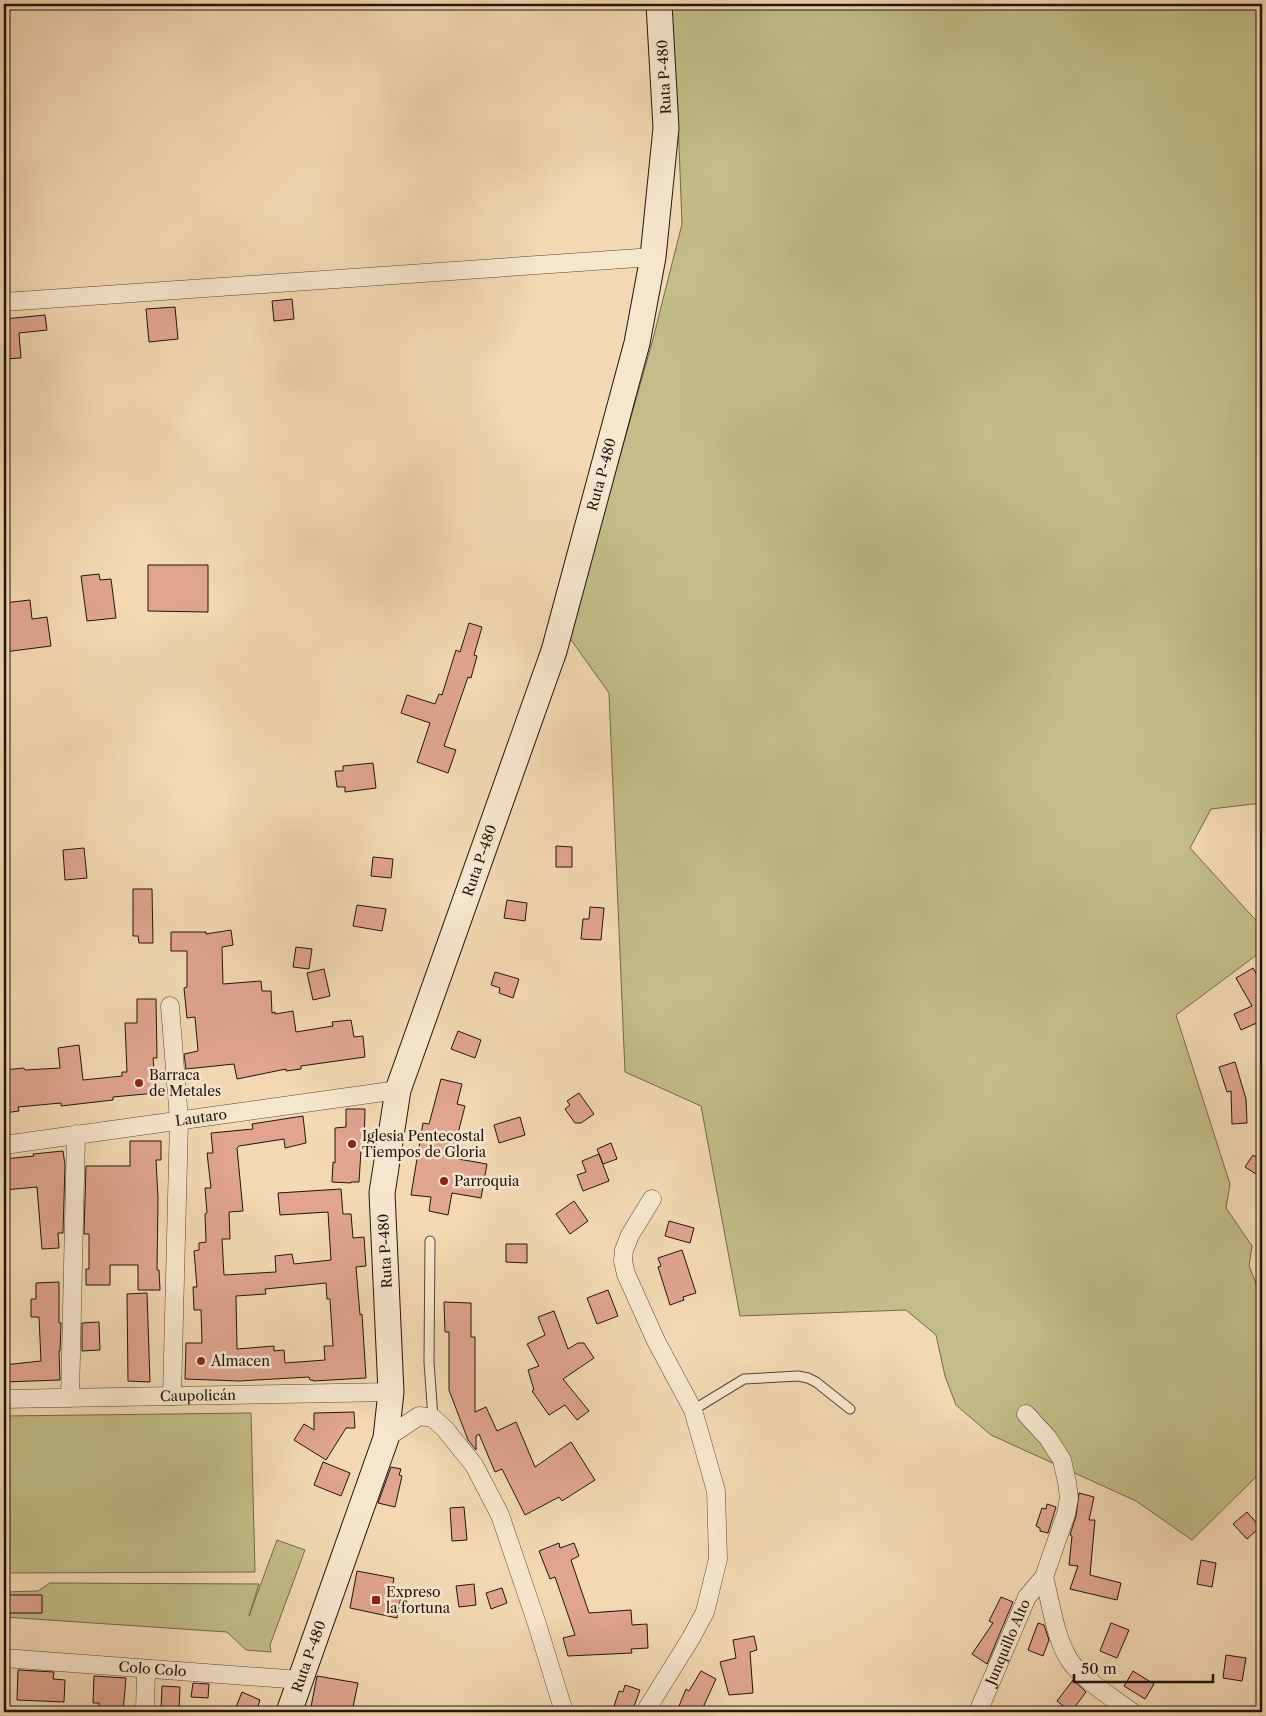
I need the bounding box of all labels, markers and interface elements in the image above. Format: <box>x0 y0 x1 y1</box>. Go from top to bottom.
street label: Ruta P-480 <box>653 39 675 115</box>
street label: Ruta P-480 <box>583 436 620 513</box>
street label: Ruta P-480 <box>459 822 501 899</box>
place label: Barraca de Metales <box>149 1066 221 1100</box>
marker: Barraca de Metales <box>133 1077 145 1089</box>
street label: Lautaro <box>174 1105 228 1130</box>
place label: Iglesia Pentecostal Tiempos de Gloria <box>362 1127 487 1161</box>
marker: Iglesia Pentecostal Tiempos de Gloria <box>346 1138 358 1150</box>
place label: Parroquia <box>454 1172 520 1190</box>
marker: Parroquia <box>438 1175 450 1187</box>
street label: Ruta P-480 <box>374 1213 396 1289</box>
place label: Almacen <box>210 1352 270 1370</box>
marker: Almacen <box>195 1355 207 1367</box>
street label: Caupolicán <box>160 1386 236 1405</box>
place label: Expreso la fortuna <box>386 1583 451 1617</box>
marker: Expreso la fortuna <box>370 1594 382 1606</box>
street label: Junquillo Alto <box>981 1596 1034 1690</box>
street label: Ruta P-480 <box>288 1618 330 1695</box>
scale bar <box>1074 1651 1212 1683</box>
street label: Colo Colo <box>118 1658 187 1680</box>
text: 50 m <box>1081 1659 1117 1678</box>

